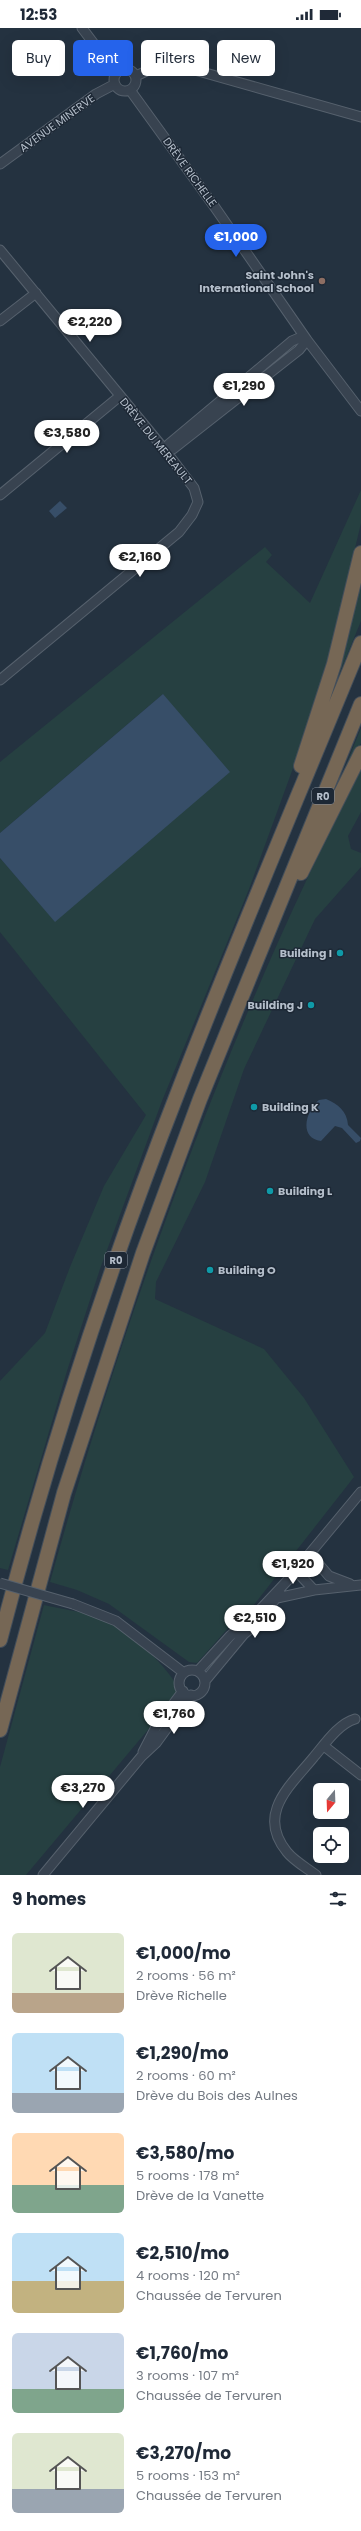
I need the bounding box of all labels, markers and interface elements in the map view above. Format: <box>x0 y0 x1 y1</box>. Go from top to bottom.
text: 12:53 <box>20 4 57 25</box>
chip: Buy <box>12 40 65 76</box>
chip: Rent <box>73 40 133 76</box>
chip: Filters <box>141 40 209 76</box>
chip: New <box>217 40 275 76</box>
street label: AVENUE MINERVE <box>16 90 98 156</box>
street label: DRÈVE RICHELLE <box>159 134 221 210</box>
pin: €1,000 <box>203 224 269 258</box>
text: €1,000 <box>214 227 258 246</box>
place label: Saint John's International School <box>199 267 314 296</box>
marker: Saint John's International School <box>317 276 327 286</box>
pin: €2,220 <box>57 309 123 343</box>
text: €2,220 <box>68 312 112 331</box>
pin: €1,290 <box>211 373 277 407</box>
text: €1,290 <box>223 376 265 395</box>
street label: DRÈVE DU MEREAULT <box>116 394 196 488</box>
pin: €3,580 <box>34 420 100 454</box>
text: €3,580 <box>43 423 91 442</box>
pin: €2,160 <box>107 544 173 578</box>
text: €2,160 <box>118 547 162 566</box>
road number: R0 <box>312 788 334 804</box>
place label: Building I <box>280 945 332 961</box>
marker: Building I <box>335 948 345 958</box>
place label: Building J <box>248 997 303 1013</box>
marker: Building J <box>306 1000 316 1010</box>
place label: Building K <box>262 1099 319 1115</box>
marker: Building K <box>249 1102 259 1112</box>
place label: Building L <box>278 1183 333 1199</box>
marker: Building L <box>265 1186 275 1196</box>
road number: R0 <box>105 1252 127 1268</box>
place label: Building O <box>218 1262 276 1278</box>
marker: Building O <box>205 1265 215 1275</box>
pin: €1,920 <box>260 1551 326 1585</box>
text: €1,920 <box>272 1554 314 1573</box>
pin: €2,510 <box>222 1605 288 1639</box>
text: €2,510 <box>233 1608 277 1627</box>
pin: €1,760 <box>141 1701 207 1735</box>
text: €1,760 <box>153 1704 195 1723</box>
pin: €3,270 <box>50 1775 116 1809</box>
text: €3,270 <box>61 1778 105 1797</box>
north arrow <box>313 1783 349 1819</box>
map controls <box>313 1783 349 1863</box>
button: locate <box>313 1827 349 1863</box>
text: 9 homes <box>12 1887 86 1911</box>
icon: filters <box>327 1888 349 1910</box>
text: €1,000/mo <box>136 1941 231 1965</box>
icon: home <box>44 1949 92 1997</box>
text: 2 rooms · 56 m² <box>136 1966 236 1985</box>
text: Drève Richelle <box>136 1986 227 2005</box>
text: €1,290/mo <box>136 2041 229 2065</box>
icon: home <box>44 2049 92 2097</box>
text: 2 rooms · 60 m² <box>136 2066 236 2085</box>
text: Drève du Bois des Aulnes <box>136 2086 298 2105</box>
text: €3,580/mo <box>136 2141 234 2165</box>
icon: home <box>44 2149 92 2197</box>
text: 5 rooms · 178 m² <box>136 2166 240 2185</box>
text: Drève de la Vanette <box>136 2186 264 2205</box>
text: €2,510/mo <box>136 2241 229 2265</box>
icon: home <box>44 2249 92 2297</box>
text: 4 rooms · 120 m² <box>136 2266 240 2285</box>
text: Chaussée de Tervuren <box>136 2286 282 2305</box>
text: €1,760/mo <box>136 2341 228 2365</box>
icon: home <box>44 2349 92 2397</box>
text: 3 rooms · 107 m² <box>136 2366 239 2385</box>
text: Chaussée de Tervuren <box>136 2386 282 2405</box>
text: €3,270/mo <box>136 2441 231 2465</box>
icon: home <box>44 2449 92 2497</box>
text: 5 rooms · 153 m² <box>136 2466 240 2485</box>
text: Chaussée de Tervuren <box>136 2486 282 2505</box>

